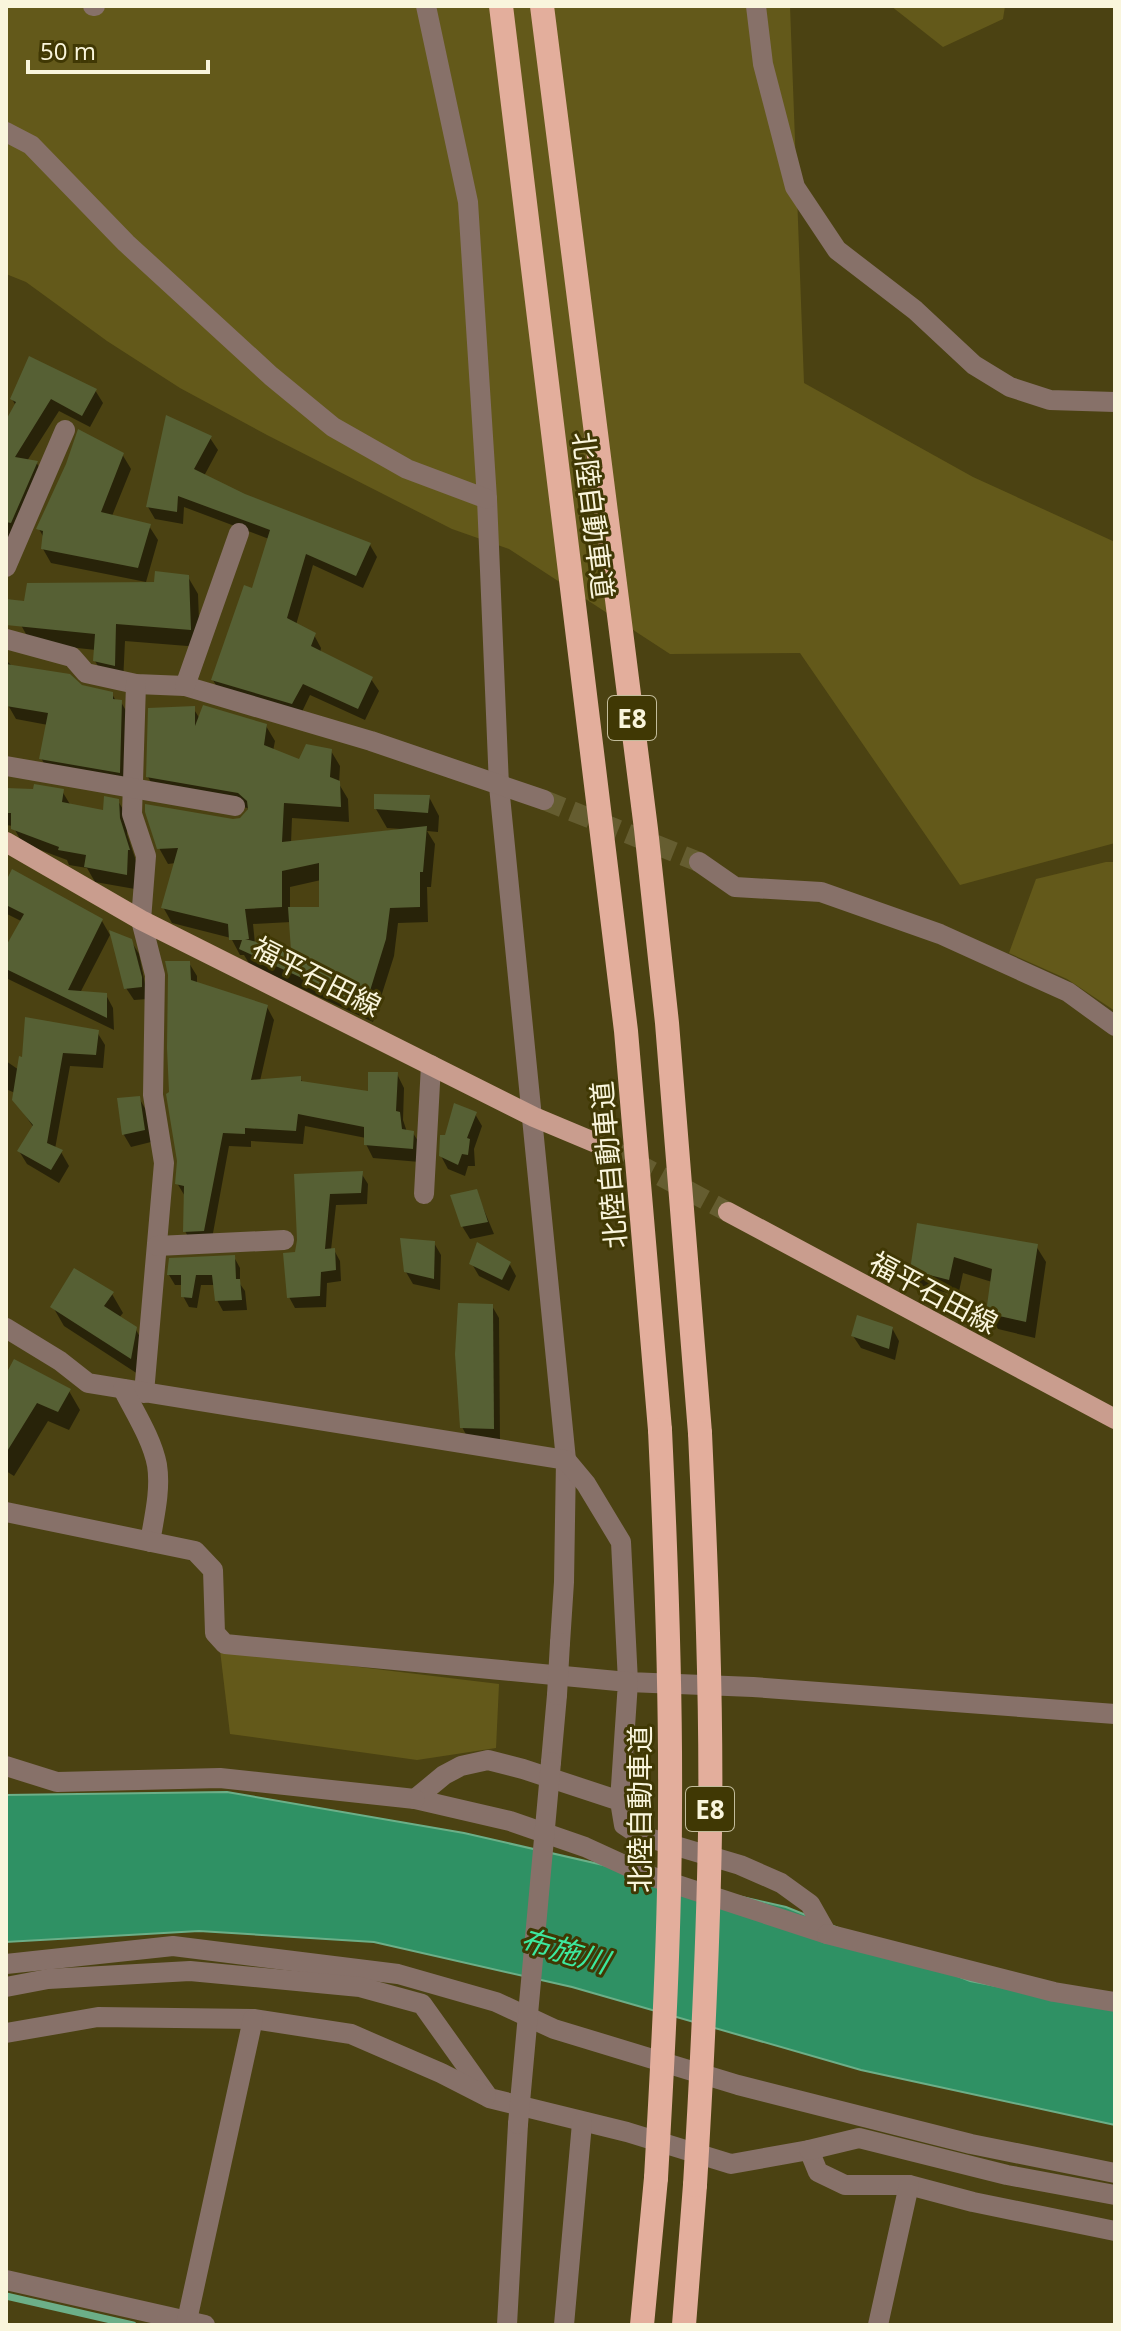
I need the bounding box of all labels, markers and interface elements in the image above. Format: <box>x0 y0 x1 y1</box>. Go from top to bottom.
scale bar <box>28 24 208 74</box>
text: 50 m <box>40 34 96 67</box>
street label: 北陸自動車道 <box>565 429 623 601</box>
road number: E8 <box>608 696 656 740</box>
street label: 福平石田線 <box>246 927 388 1025</box>
street label: 北陸自動車道 <box>582 1080 634 1250</box>
street label: 福平石田線 <box>863 1242 1005 1342</box>
street label: 北陸自動車道 <box>620 1725 658 1893</box>
road number: E8 <box>686 1787 734 1831</box>
water label: 布施川 <box>516 1918 617 1983</box>

